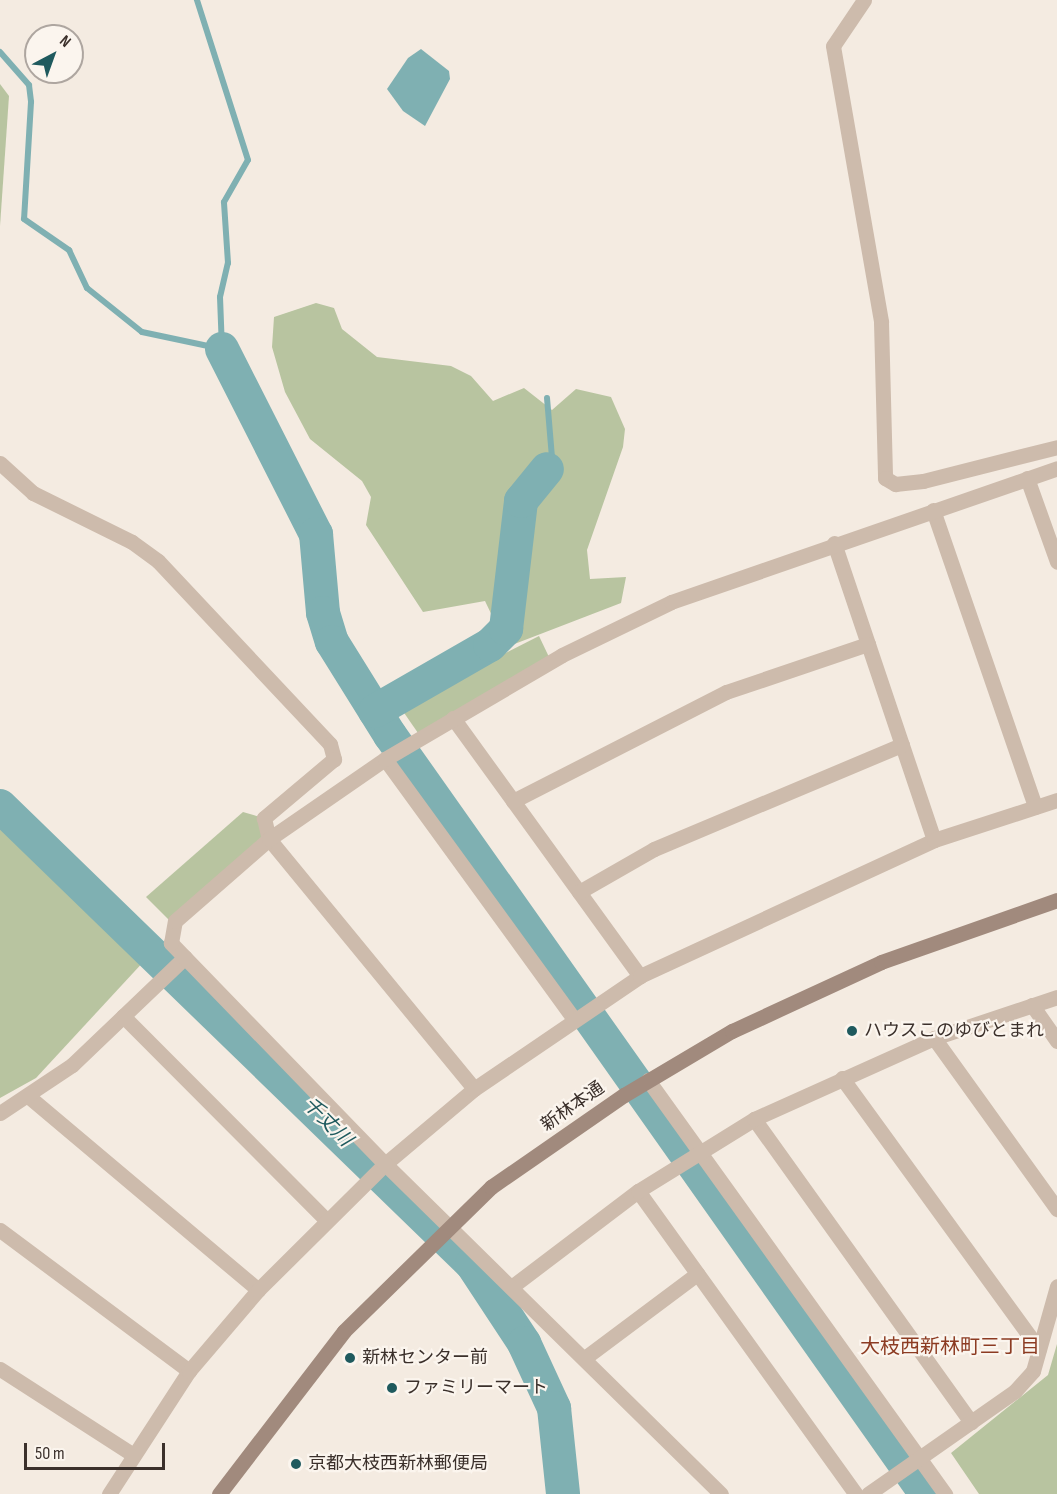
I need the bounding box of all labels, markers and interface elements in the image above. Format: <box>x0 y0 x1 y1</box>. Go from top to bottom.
north arrow <box>24 24 84 84</box>
text: N <box>55 32 74 52</box>
place label: ハウスこのゆびとまれ <box>864 1020 1044 1042</box>
marker: ハウスこのゆびとまれ <box>845 1024 859 1038</box>
street label: 新林本通 <box>537 1078 609 1136</box>
water label: 千丈川 <box>297 1092 357 1152</box>
district label: 大枝西新林町三丁目 <box>860 1335 1040 1359</box>
place label: 新林センター前 <box>362 1347 488 1369</box>
marker: 新林センター前 <box>343 1351 357 1365</box>
place label: ファミリーマート <box>404 1377 548 1399</box>
marker: ファミリーマート <box>385 1381 399 1395</box>
scale bar <box>27 1431 168 1469</box>
text: 50 m <box>35 1443 65 1464</box>
place label: 京都大枝西新林郵便局 <box>308 1453 488 1475</box>
marker: 京都大枝西新林郵便局 <box>289 1457 303 1471</box>

